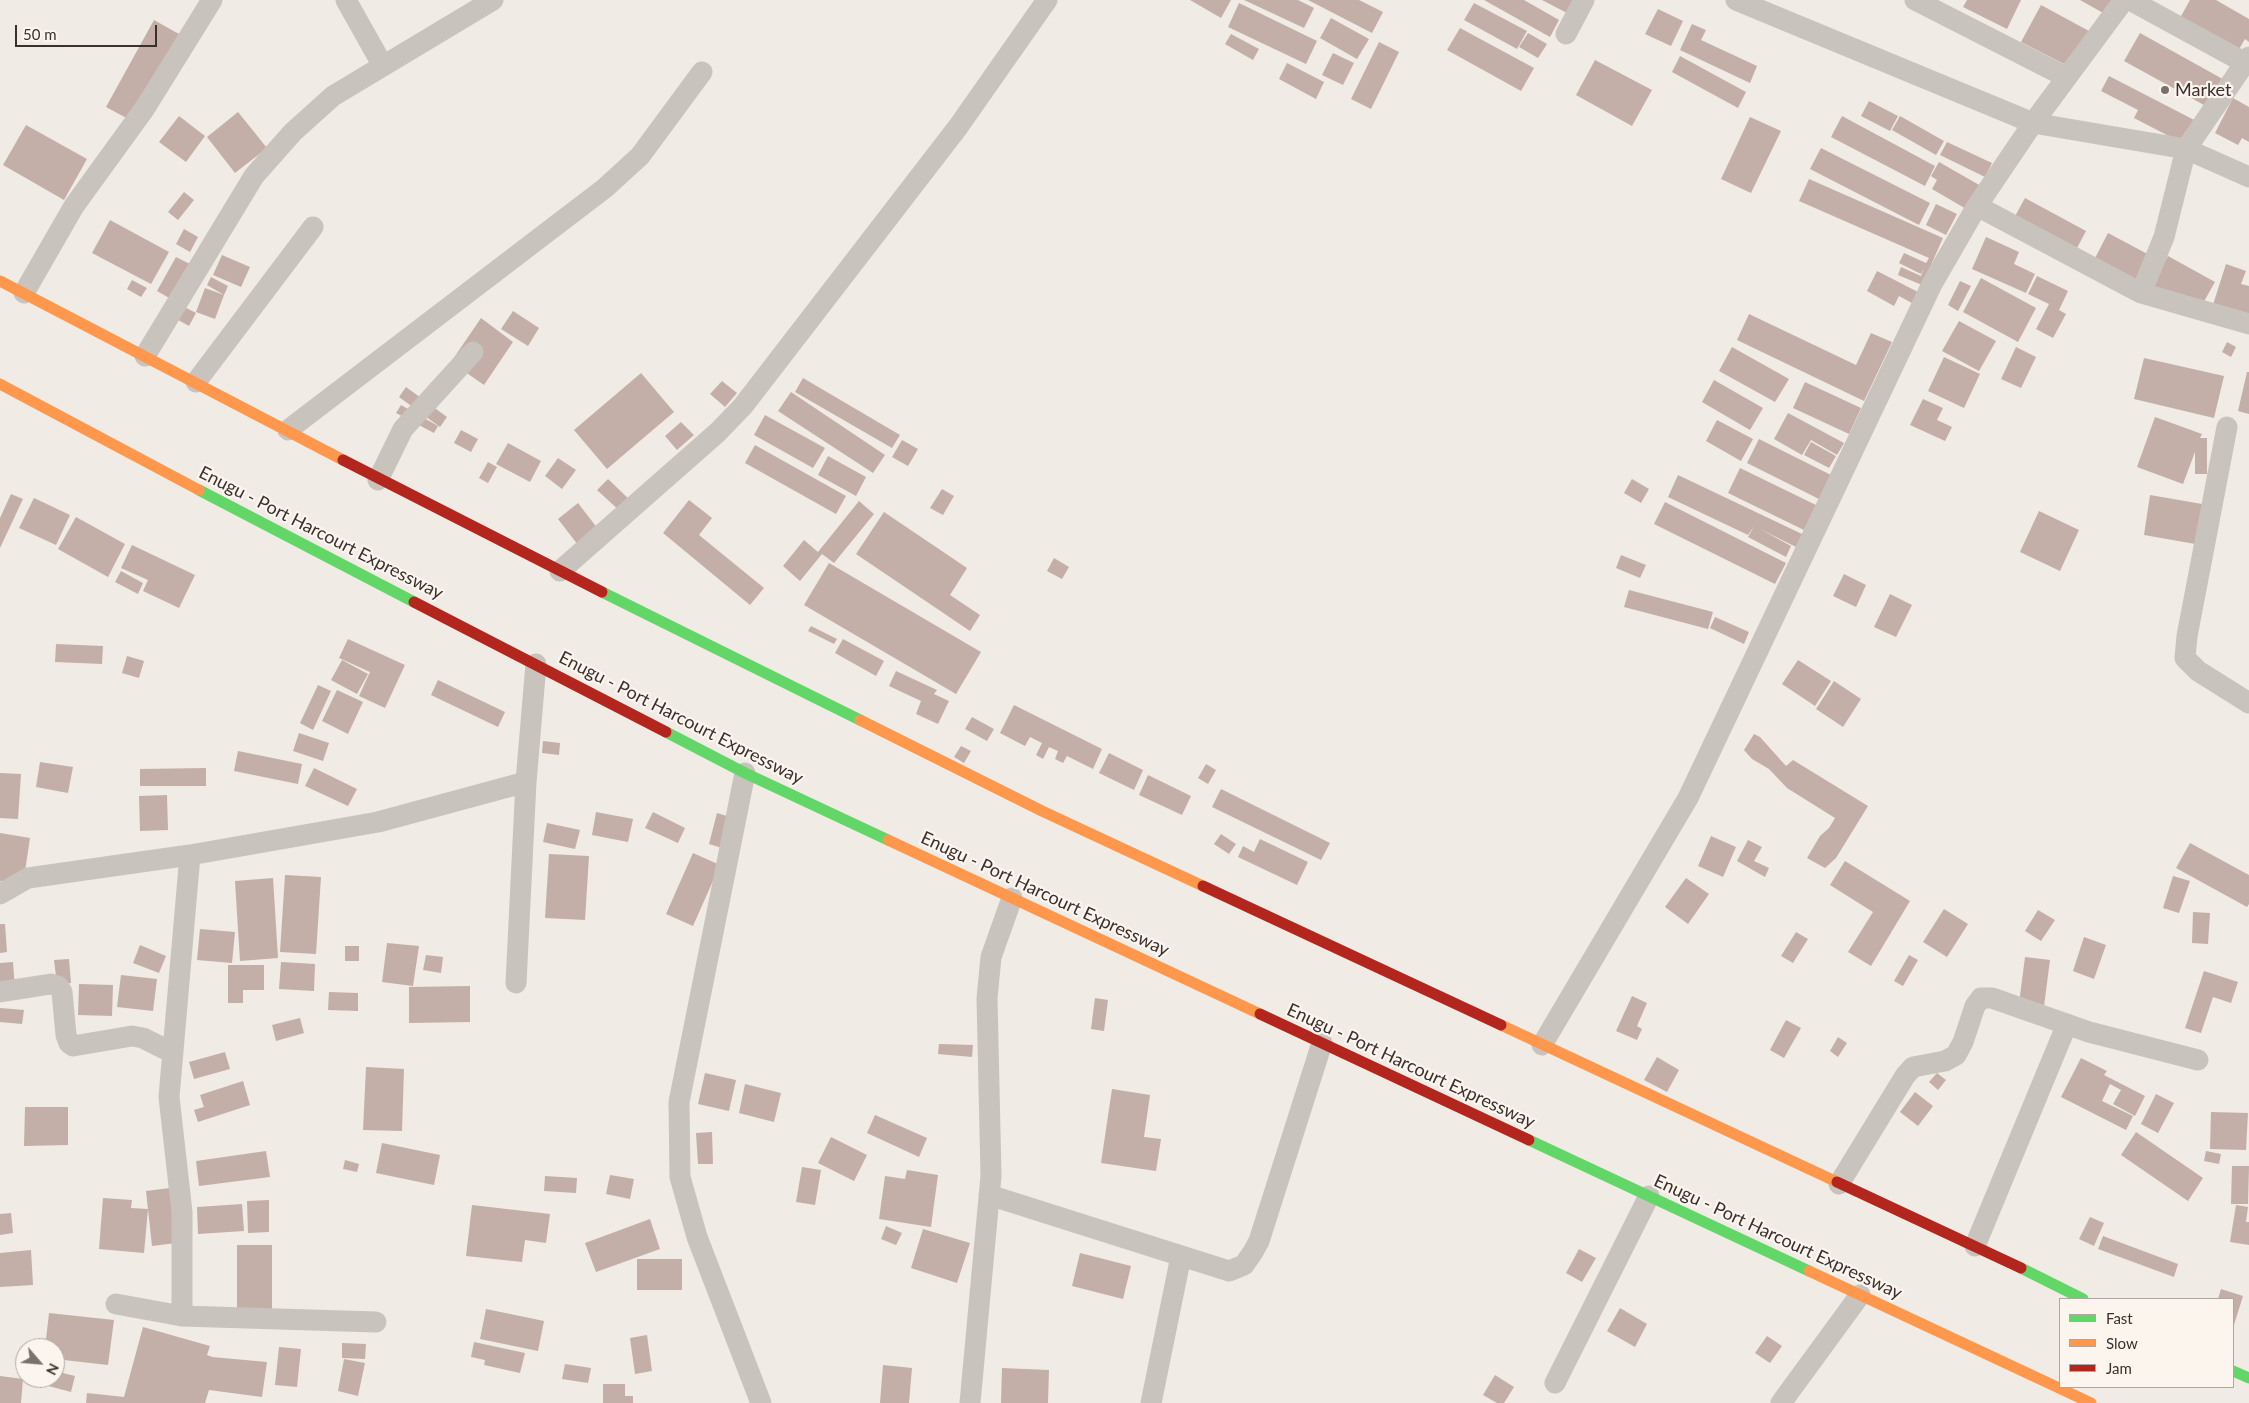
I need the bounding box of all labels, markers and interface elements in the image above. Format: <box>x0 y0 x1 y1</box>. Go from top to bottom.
scale bar <box>18 15 160 47</box>
text: 50 m <box>23 25 57 43</box>
place label: Market <box>2175 79 2231 101</box>
marker: Market <box>2159 84 2171 96</box>
street label: Enugu - Port Harcourt Expressway <box>195 462 447 604</box>
street label: Enugu - Port Harcourt Expressway <box>555 647 807 789</box>
street label: Enugu - Port Harcourt Expressway <box>917 827 1173 961</box>
street label: Enugu - Port Harcourt Expressway <box>1283 999 1539 1133</box>
street label: Enugu - Port Harcourt Expressway <box>1650 1170 1906 1304</box>
legend <box>2059 1298 2234 1388</box>
text: Fast <box>2106 1309 2133 1327</box>
text: Slow <box>2106 1334 2138 1352</box>
north arrow <box>15 1338 65 1388</box>
text: Jam <box>2106 1359 2132 1377</box>
text: N <box>43 1361 63 1378</box>

